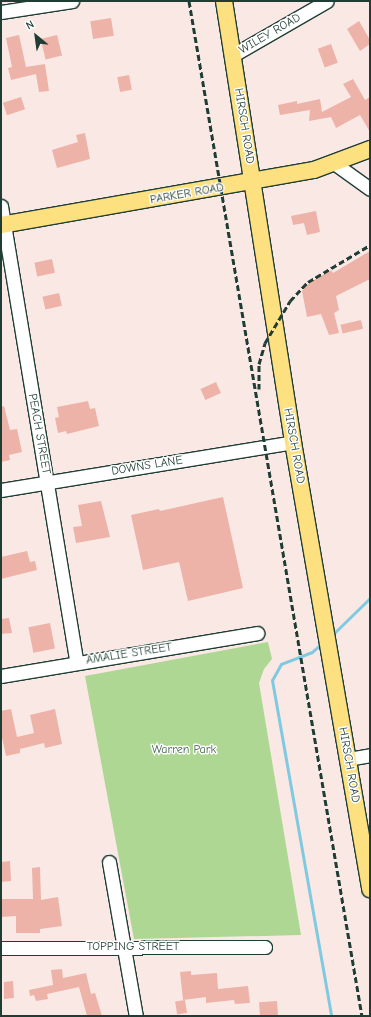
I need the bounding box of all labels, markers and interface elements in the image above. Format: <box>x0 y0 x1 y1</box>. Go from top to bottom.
street label: WILEY ROAD <box>237 11 303 57</box>
north arrow <box>16 16 56 56</box>
text: N <box>24 18 36 32</box>
street label: HIRSCH ROAD <box>231 87 257 165</box>
street label: PARKER ROAD <box>149 180 225 208</box>
street label: PEACH STREET <box>25 393 53 475</box>
street label: HIRSCH ROAD <box>280 407 308 485</box>
street label: DOWNS LANE <box>110 453 184 479</box>
street label: AMALIE STREET <box>85 640 173 668</box>
street label: HIRSCH ROAD <box>335 726 363 804</box>
park label: Warren Park <box>152 743 216 757</box>
street label: TOPPING STREET <box>87 940 179 954</box>

